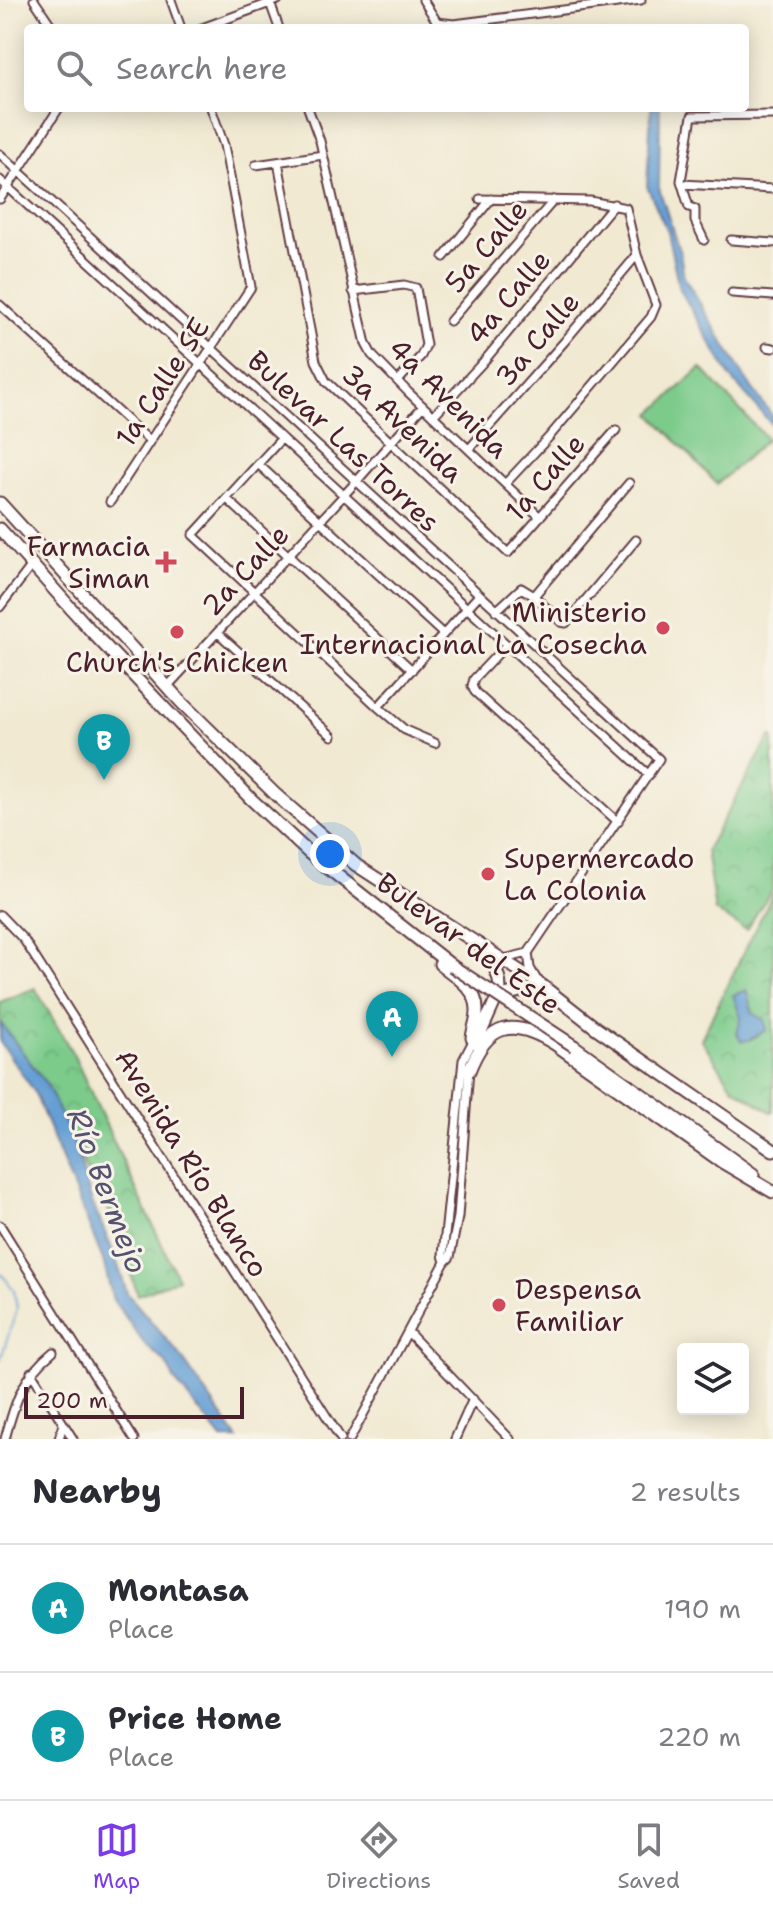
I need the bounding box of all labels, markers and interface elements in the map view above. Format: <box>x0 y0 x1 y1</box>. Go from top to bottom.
search box <box>24 24 749 112</box>
icon: search <box>52 46 96 90</box>
text: Search here <box>116 48 287 89</box>
street label: 5a Calle <box>436 191 536 301</box>
street label: 4a Calle <box>457 242 559 352</box>
street label: 3a Calle <box>486 284 588 394</box>
street label: 1a Calle SE <box>106 310 218 454</box>
street label: 4a Avenida <box>380 329 518 467</box>
street label: Bulevar Las Torres <box>239 342 449 540</box>
street label: 3a Avenida <box>334 355 472 491</box>
street label: 1a Calle <box>496 425 594 529</box>
street label: 2a Calle <box>193 516 297 624</box>
place label: Farmacia Siman <box>27 527 150 597</box>
marker: Farmacia Siman <box>157 553 175 571</box>
place label: Ministerio Internacional La Cosecha <box>300 593 647 663</box>
marker: Ministerio Internacional La Cosecha <box>654 619 672 637</box>
marker: Church's Chicken <box>168 623 186 641</box>
place label: Church's Chicken <box>66 643 288 681</box>
pin: B <box>78 714 130 780</box>
your location <box>310 834 350 874</box>
place label: Supermercado La Colonia <box>504 839 694 909</box>
street label: Bulevar del Este <box>369 863 569 1023</box>
marker: Supermercado La Colonia <box>479 865 497 883</box>
pin: A <box>366 991 418 1057</box>
street label: Avenida Río Blanco <box>106 1042 278 1284</box>
water label: Río Bermejo <box>57 1102 158 1279</box>
place label: Despensa Familiar <box>515 1270 641 1340</box>
marker: Despensa Familiar <box>490 1296 508 1314</box>
map controls <box>677 1343 749 1415</box>
button: layers <box>677 1343 749 1415</box>
scale bar <box>24 1383 244 1419</box>
text: 200 m <box>36 1386 108 1415</box>
text: Nearby <box>32 1468 162 1514</box>
text: 2 results <box>629 1474 741 1509</box>
text: Montasa <box>108 1570 249 1611</box>
text: A <box>48 1591 68 1626</box>
text: 190 m <box>664 1591 741 1626</box>
text: Place <box>108 1611 174 1646</box>
text: Price Home <box>108 1698 282 1739</box>
text: B <box>50 1719 66 1754</box>
text: 220 m <box>657 1719 741 1754</box>
text: Place <box>108 1739 174 1774</box>
tab: Map <box>93 1818 140 1895</box>
tab: Directions <box>326 1818 431 1895</box>
tab: Saved <box>617 1818 680 1895</box>

